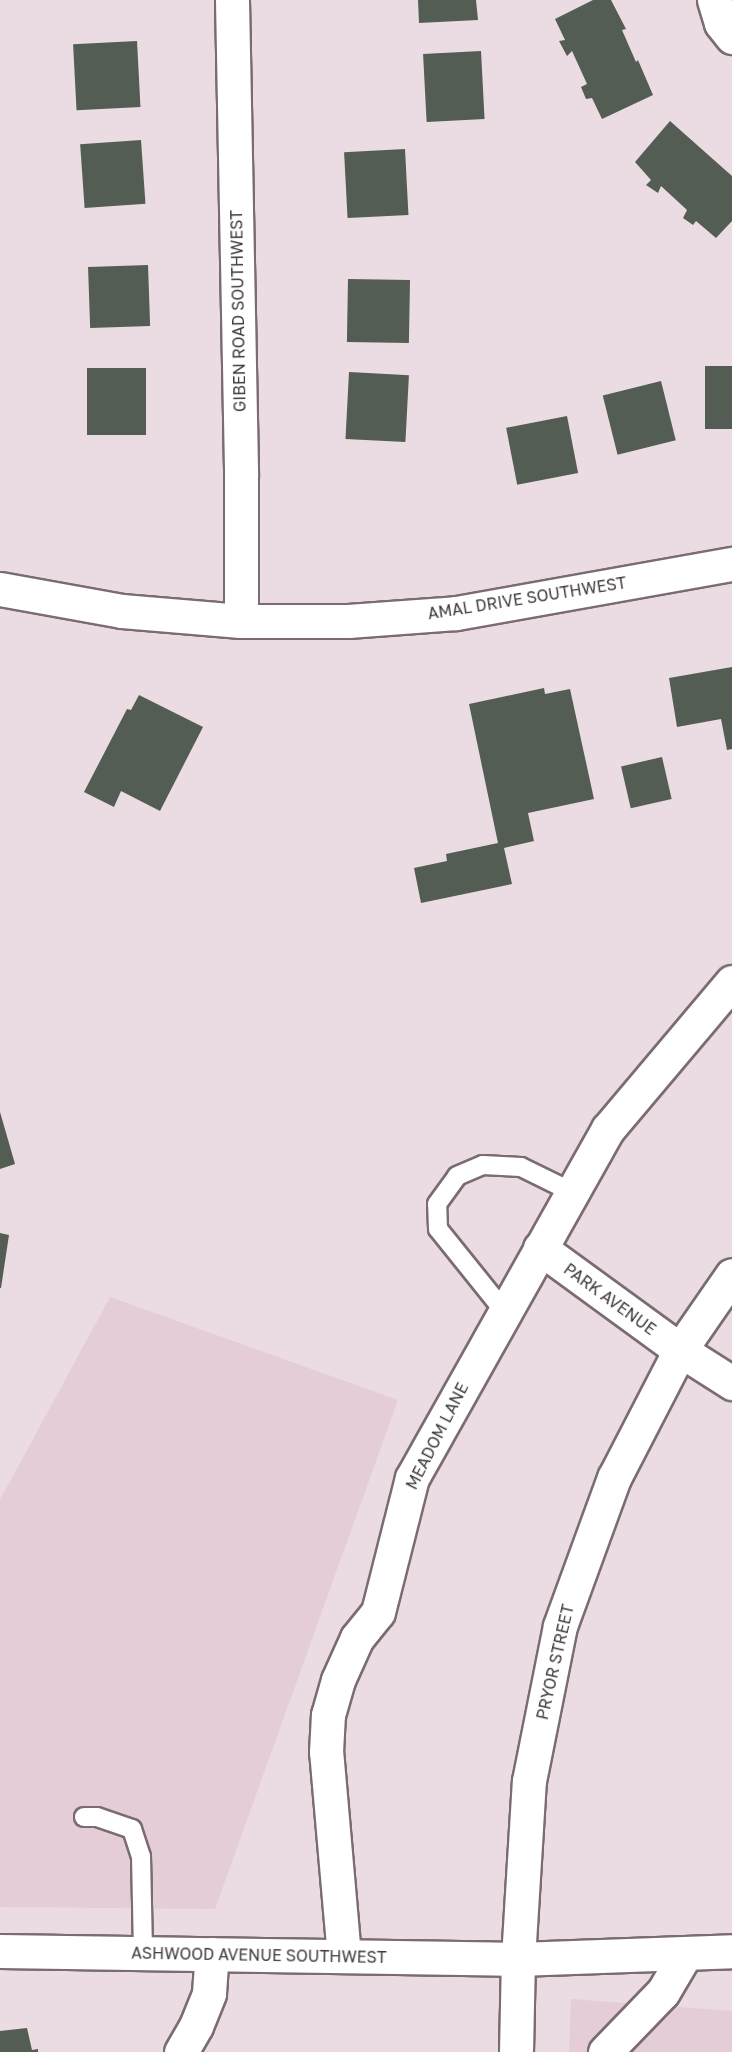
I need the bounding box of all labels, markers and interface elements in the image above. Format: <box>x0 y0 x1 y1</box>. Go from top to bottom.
street label: GIBEN ROAD SOUTHWEST <box>227 210 249 412</box>
street label: AMAL DRIVE SOUTHWEST <box>426 573 628 623</box>
street label: PARK AVENUE <box>560 1259 660 1339</box>
street label: MEADOM LANE <box>402 1379 472 1493</box>
street label: PRYOR STREET <box>532 1602 578 1722</box>
street label: ASHWOOD AVENUE SOUTHWEST <box>131 1943 387 1967</box>

